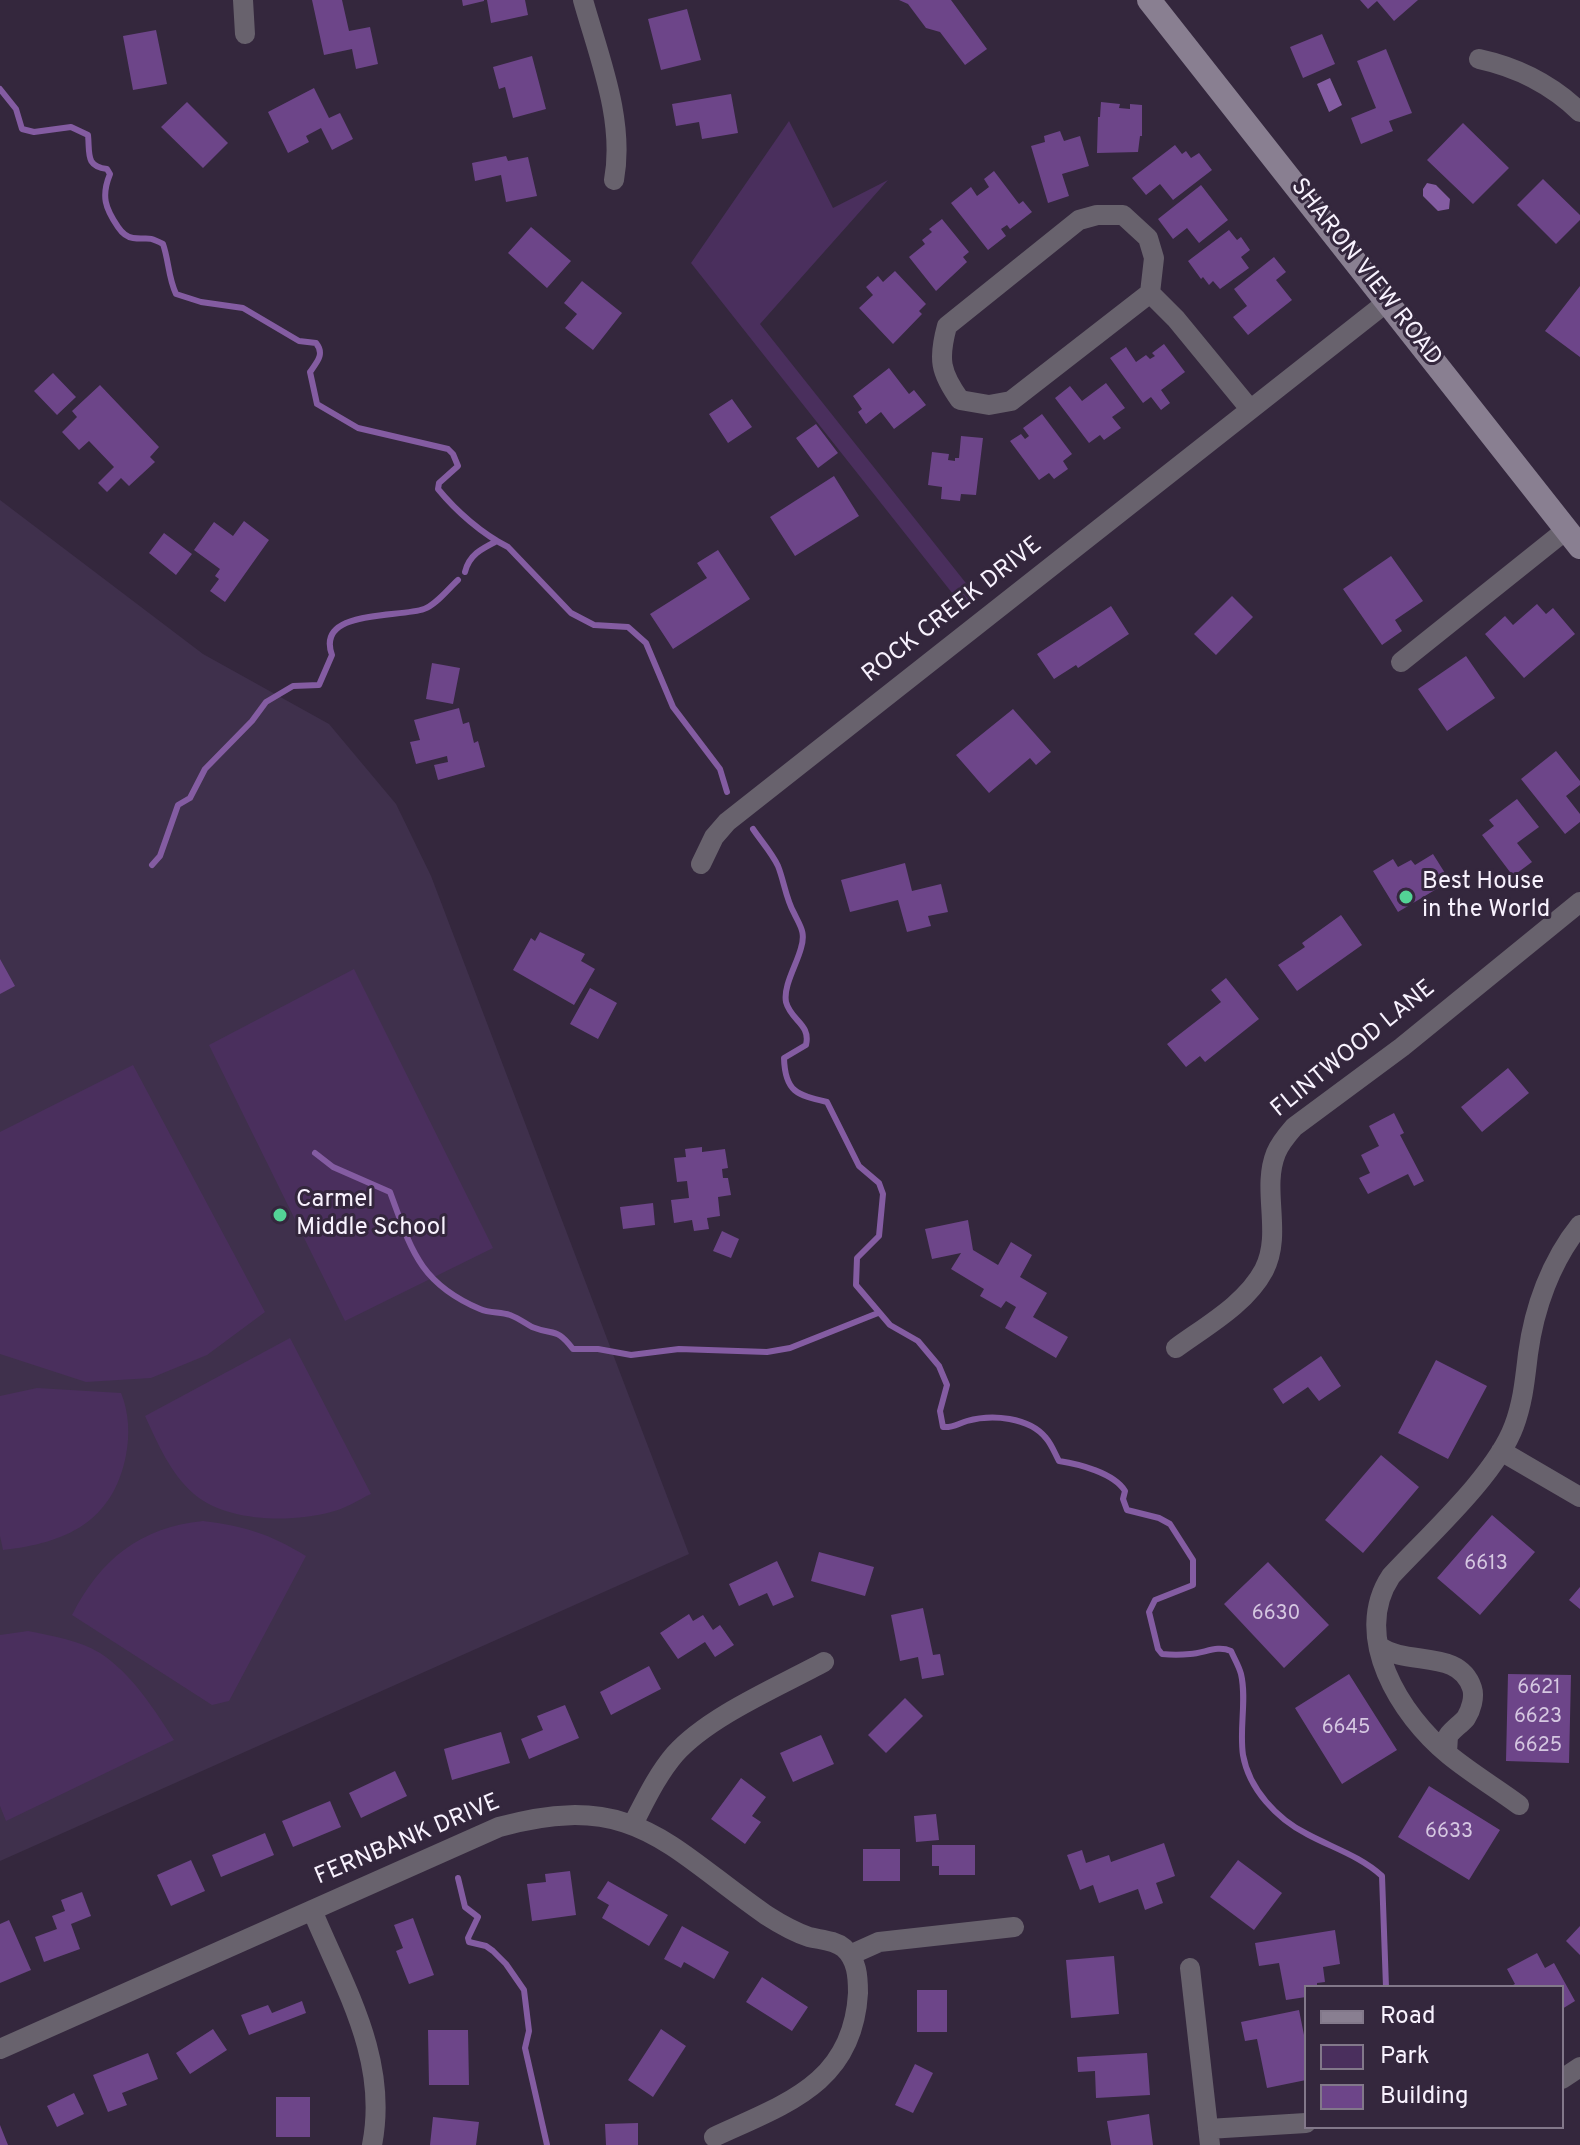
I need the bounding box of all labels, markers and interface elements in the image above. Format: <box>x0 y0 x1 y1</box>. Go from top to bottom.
street label: SHARON VIEW ROAD <box>1283 174 1447 372</box>
street label: ROCK CREEK DRIVE <box>857 532 1049 690</box>
place label: Best House in the World <box>1422 869 1550 925</box>
marker: Best House in the World <box>1397 888 1415 906</box>
street label: FLINTWOOD LANE <box>1266 975 1442 1125</box>
place label: Carmel Middle School <box>296 1187 446 1243</box>
marker: Carmel Middle School <box>271 1206 289 1224</box>
house number: 6613 <box>1464 1553 1508 1577</box>
house number: 6630 <box>1252 1603 1300 1627</box>
house number: 6621 <box>1517 1677 1561 1701</box>
house number: 6623 <box>1514 1706 1562 1730</box>
house number: 6645 <box>1322 1717 1370 1741</box>
house number: 6625 <box>1514 1735 1562 1759</box>
street label: FERNBANK DRIVE <box>311 1789 505 1893</box>
house number: 6633 <box>1425 1821 1473 1845</box>
legend <box>1304 1985 1564 2129</box>
text: Road <box>1380 2002 1436 2032</box>
text: Park <box>1380 2042 1430 2072</box>
text: Building <box>1380 2082 1469 2112</box>

